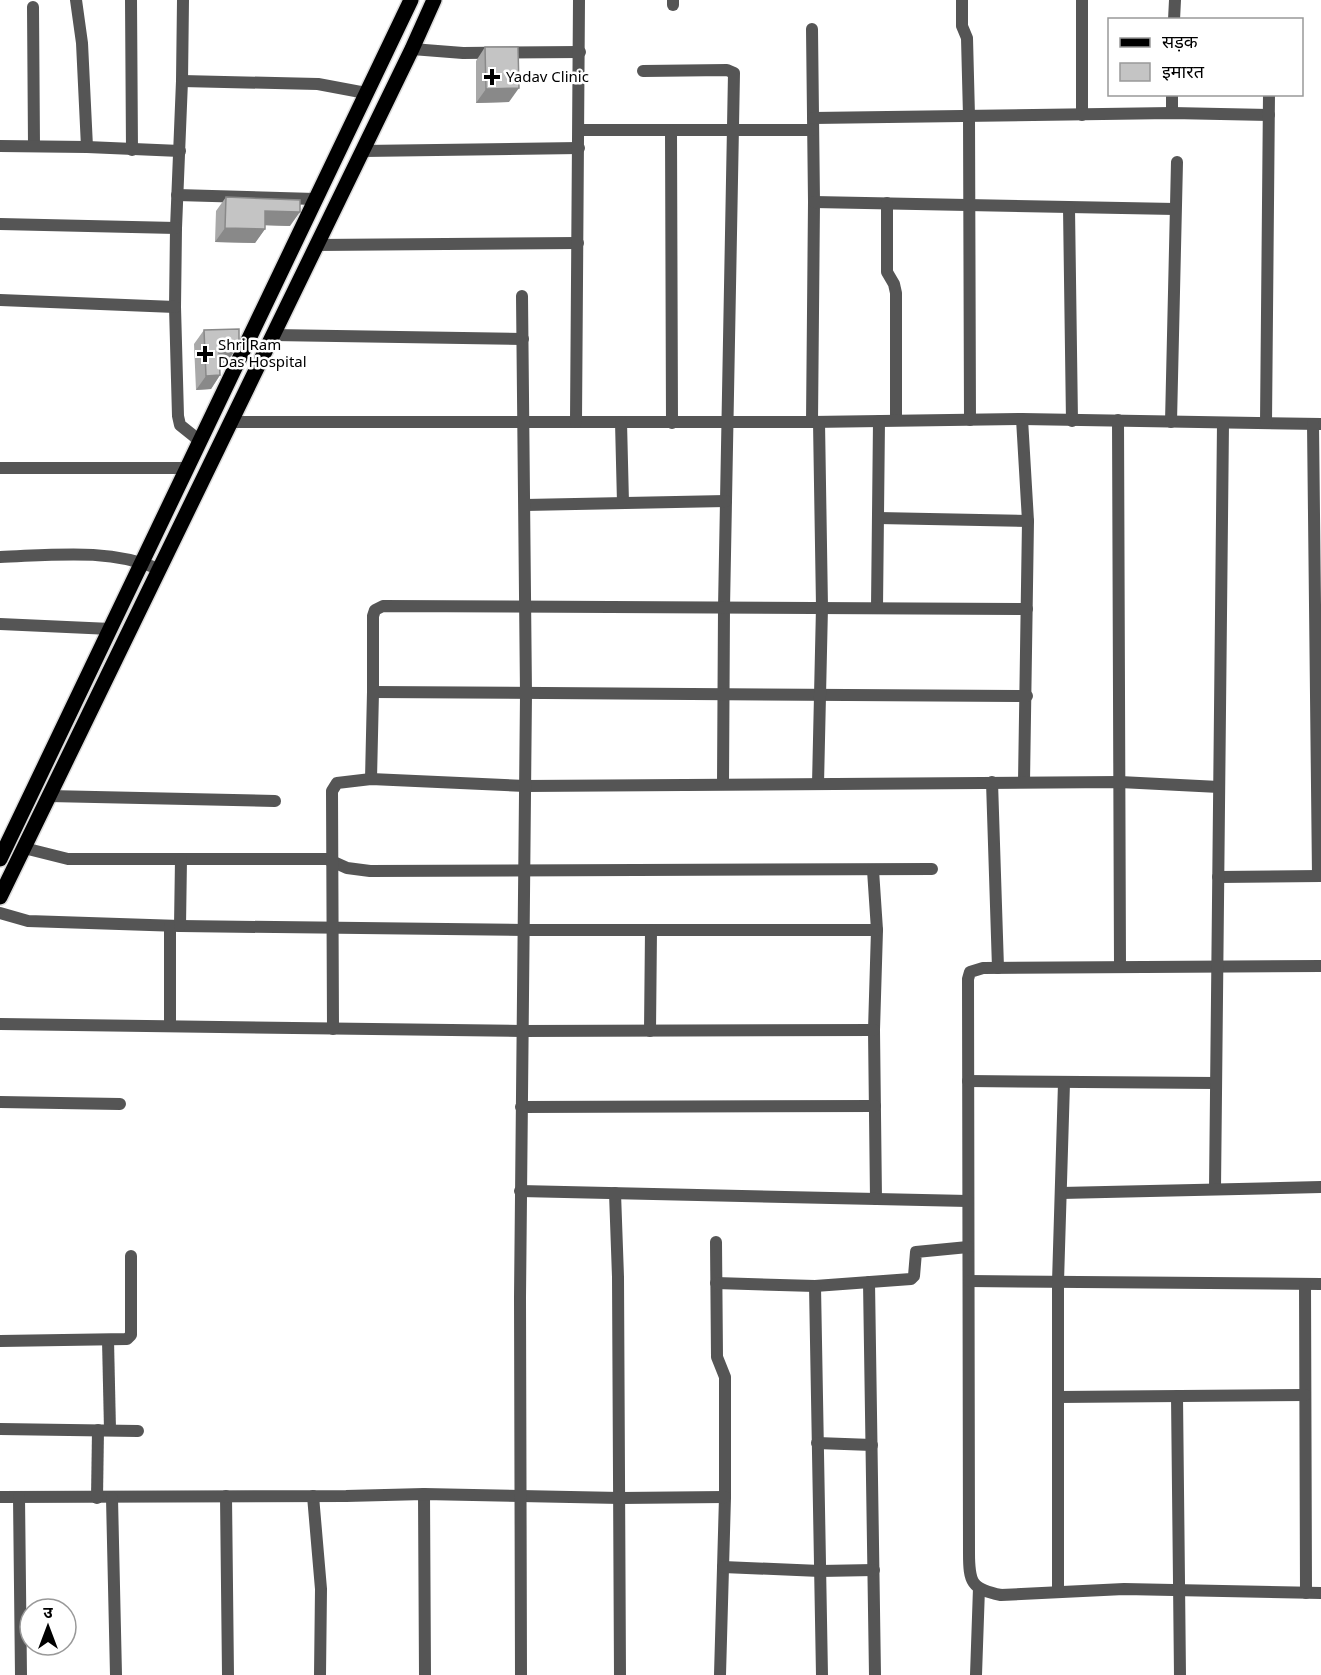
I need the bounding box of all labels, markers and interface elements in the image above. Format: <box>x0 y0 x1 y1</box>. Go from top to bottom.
legend <box>1108 18 1303 96</box>
text: सड़क <box>1162 29 1199 53</box>
text: इमारत <box>1162 59 1205 83</box>
place label: Yadav Clinic <box>506 66 589 86</box>
marker: Yadav Clinic <box>483 68 501 86</box>
place label: Shri Ram Das Hospital <box>218 334 307 371</box>
marker: Shri Ram Das Hospital <box>196 345 214 363</box>
north arrow <box>18 1597 78 1657</box>
text: उ <box>43 1601 53 1623</box>

